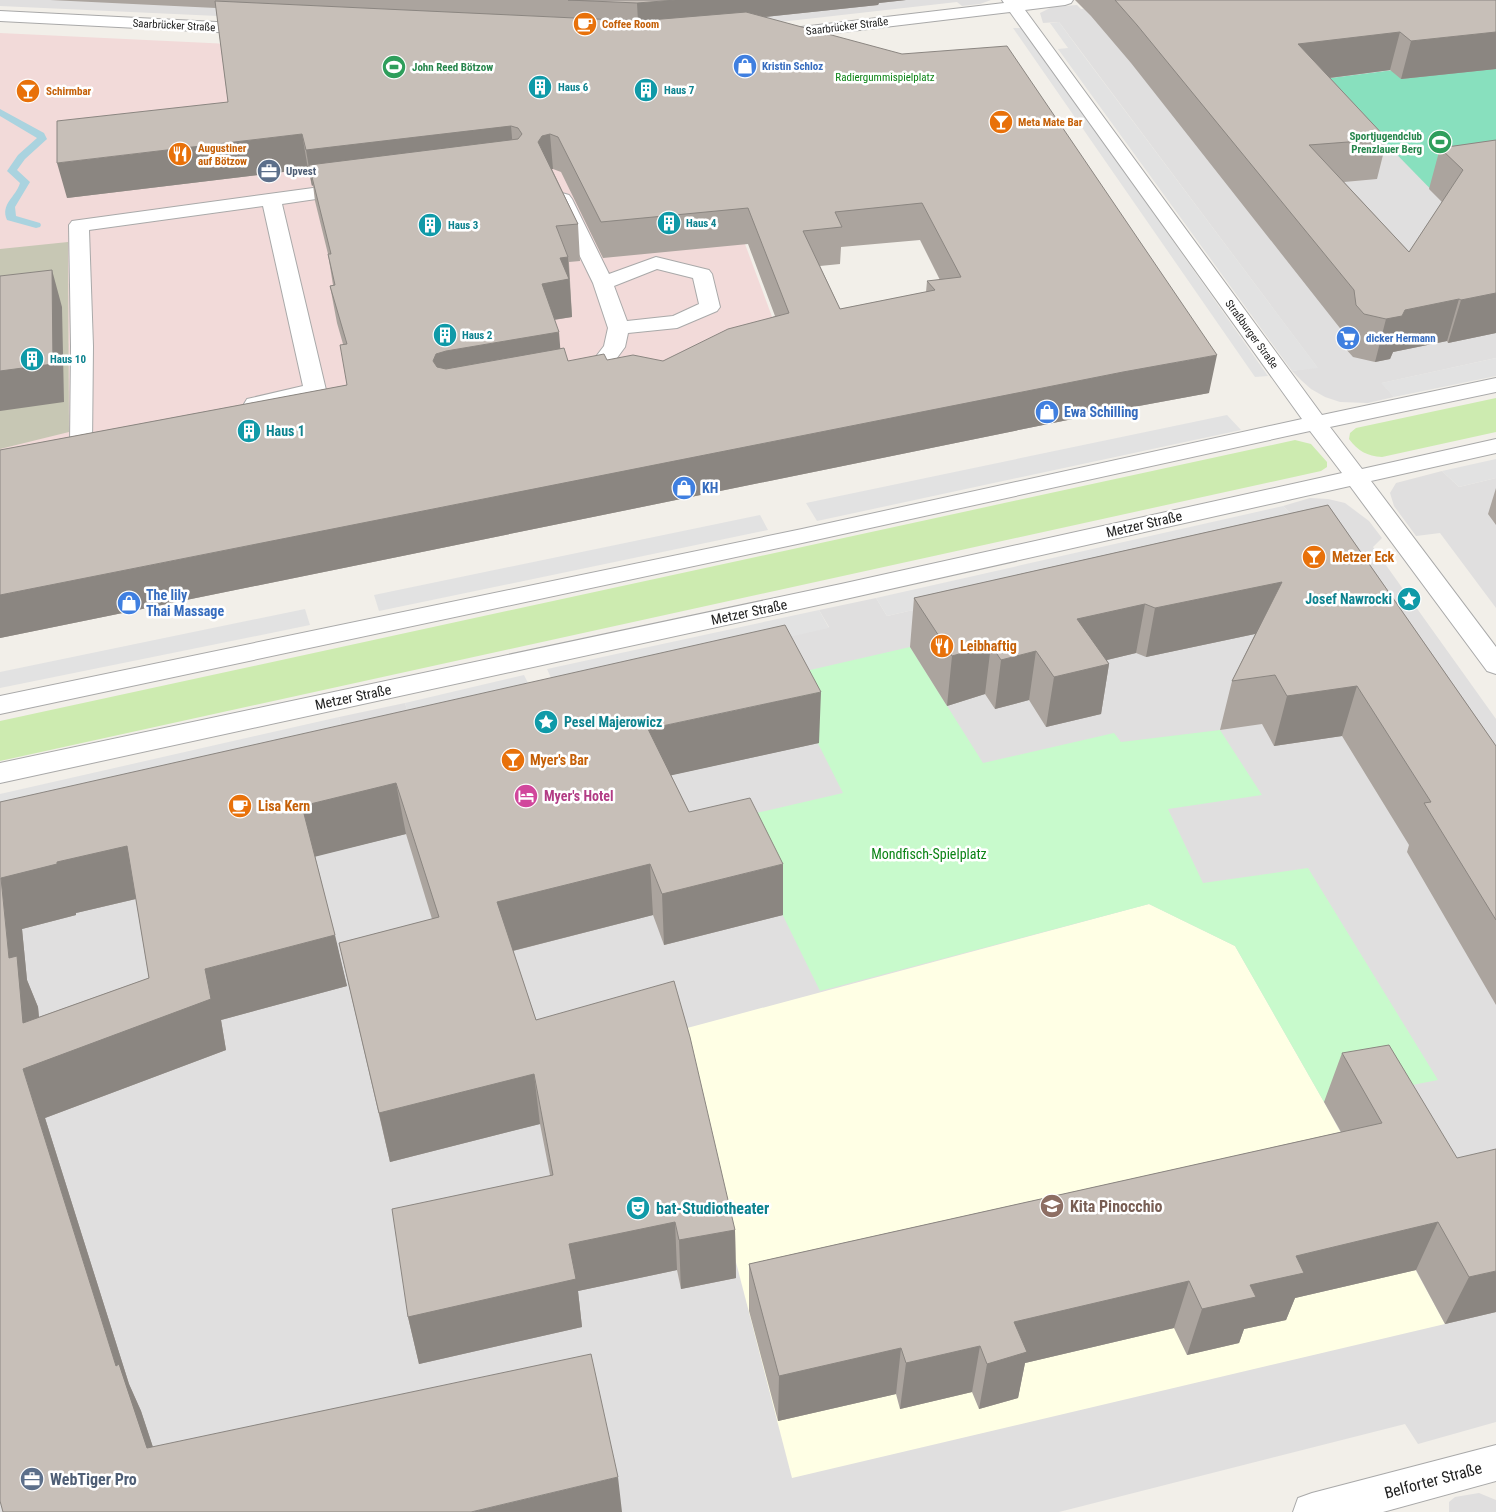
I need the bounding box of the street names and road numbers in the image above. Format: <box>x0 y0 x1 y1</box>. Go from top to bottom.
street label: Saarbrücker Straße <box>805 15 889 38</box>
street label: Saarbrücker Straße <box>132 17 216 34</box>
street label: Straßburger Straße <box>1222 297 1281 371</box>
street label: Metzer Straße <box>1105 507 1184 540</box>
street label: Metzer Straße <box>710 596 789 628</box>
street label: Metzer Straße <box>314 681 393 713</box>
street label: Belforter Straße <box>1382 1458 1484 1503</box>

